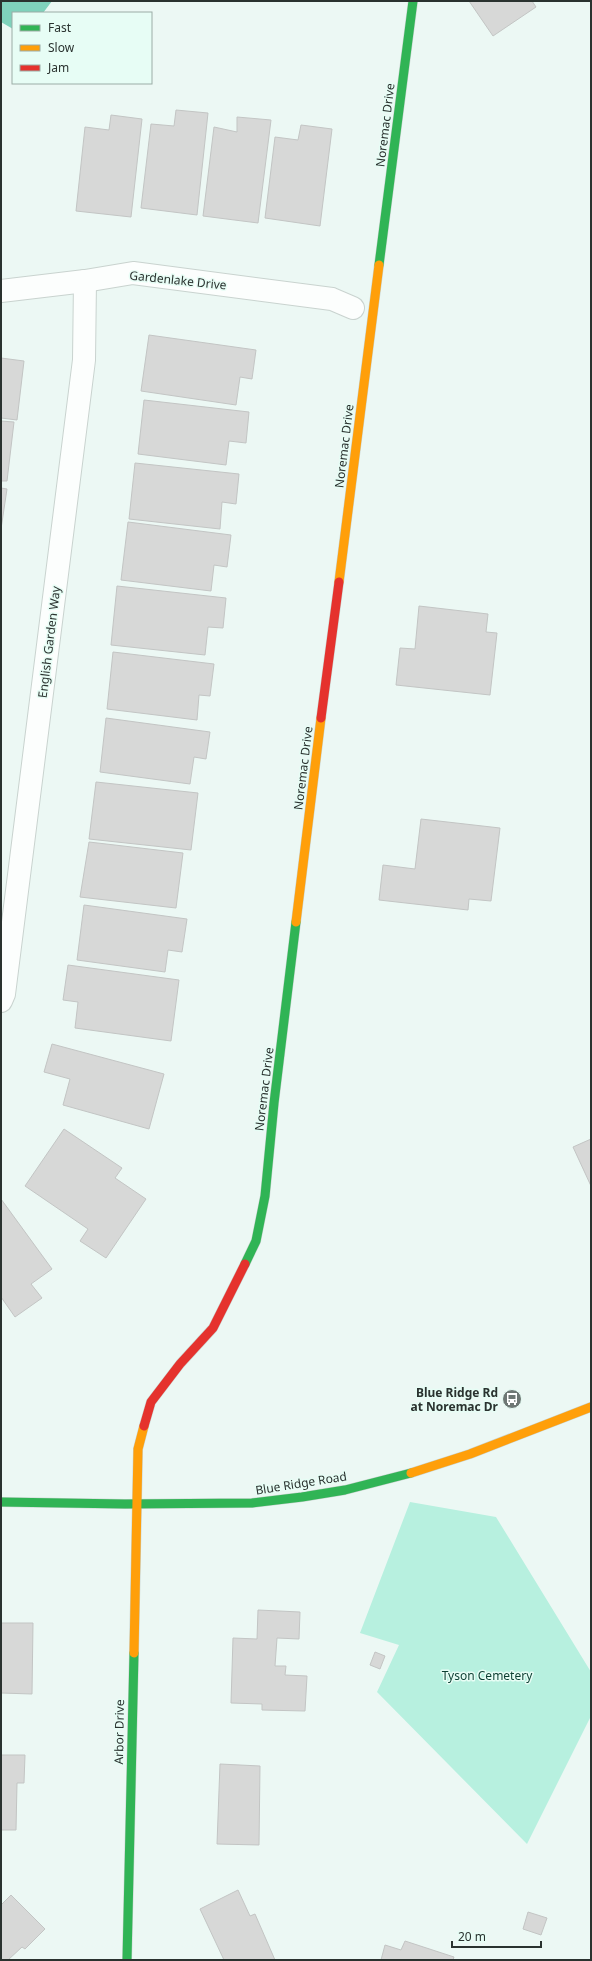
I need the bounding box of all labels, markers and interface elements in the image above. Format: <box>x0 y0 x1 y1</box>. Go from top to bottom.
legend <box>12 12 152 84</box>
text: Fast <box>48 19 72 36</box>
text: Slow <box>48 39 75 56</box>
text: Jam <box>47 59 69 76</box>
street label: Noremac Drive <box>371 82 399 168</box>
street label: Gardenlake Drive <box>129 266 228 294</box>
street label: Noremac Drive <box>330 403 358 489</box>
street label: English Garden Way <box>34 584 64 699</box>
street label: Noremac Drive <box>289 725 317 811</box>
street label: Noremac Drive <box>250 1046 278 1132</box>
place label: Blue Ridge Rd at Noremac Dr <box>411 1384 499 1415</box>
bus stop icon: Blue Ridge Rd at Noremac Dr <box>501 1388 523 1410</box>
street label: Blue Ridge Road <box>254 1467 348 1499</box>
park label: Tyson Cemetery <box>442 1667 533 1684</box>
street label: Arbor Drive <box>110 1699 128 1765</box>
scale bar <box>452 1923 541 1949</box>
text: 20 m <box>458 1928 486 1945</box>

